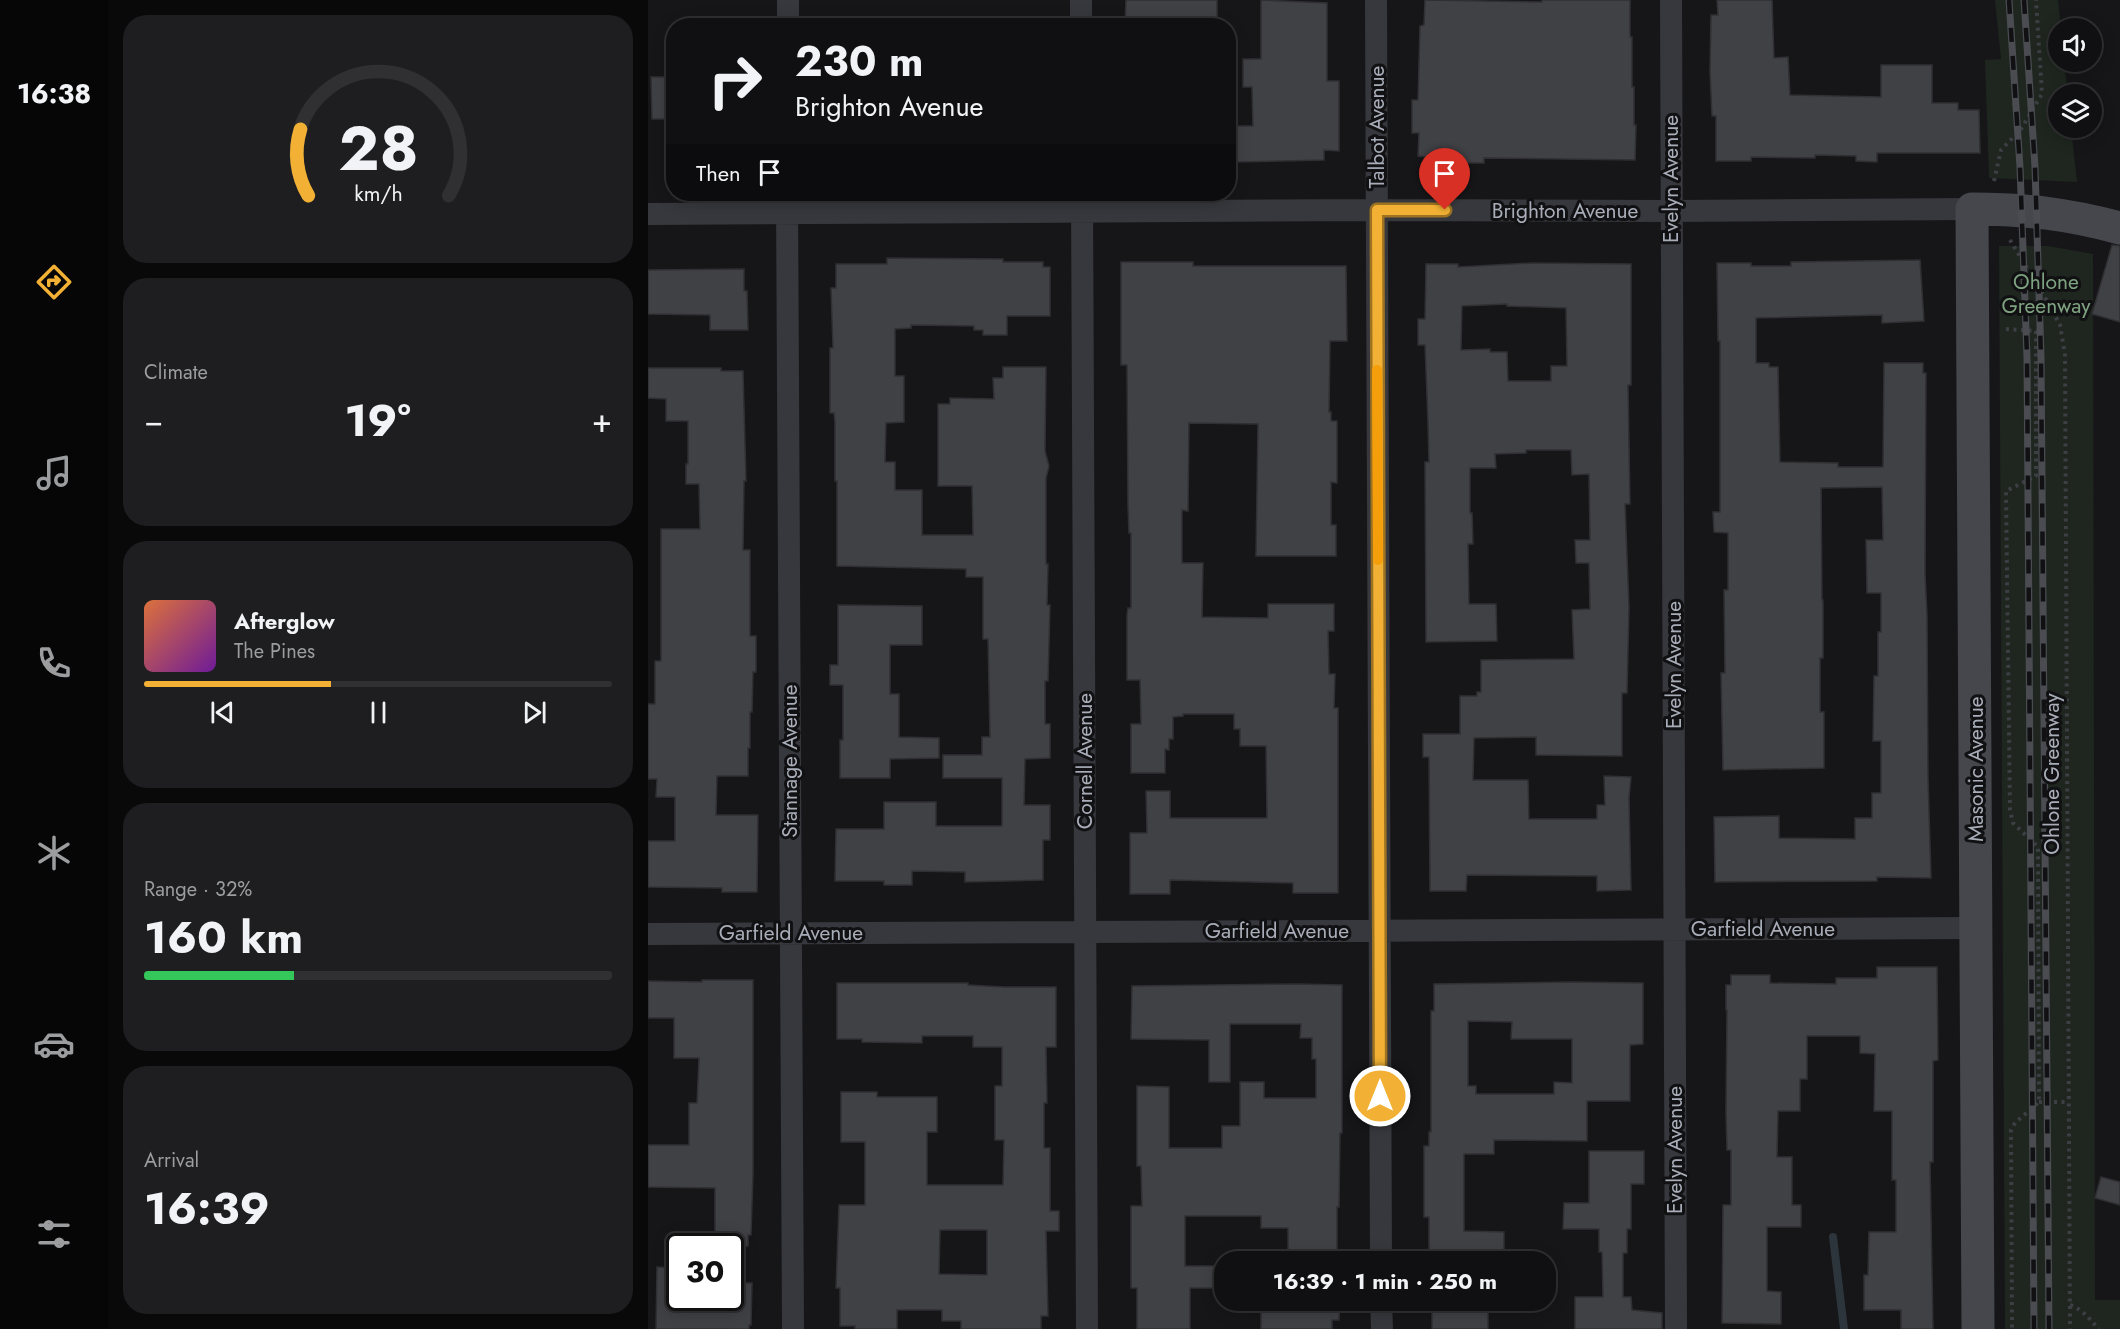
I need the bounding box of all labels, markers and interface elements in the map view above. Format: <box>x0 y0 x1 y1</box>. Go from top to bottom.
map controls <box>2048 18 2102 138</box>
button: sound <box>2048 18 2102 72</box>
text: 230 m <box>795 31 923 92</box>
icon: right <box>696 42 774 120</box>
street label: Talbot Avenue <box>1362 65 1392 188</box>
text: 16:38 <box>17 74 91 113</box>
button: layers <box>2048 84 2102 138</box>
text: Brighton Avenue <box>795 87 984 126</box>
text: 28 <box>338 103 418 193</box>
street label: Evelyn Avenue <box>1656 115 1686 243</box>
pin <box>1419 148 1470 210</box>
icon: arrive <box>753 156 786 189</box>
text: Then <box>696 157 741 189</box>
icon: arrive <box>1428 157 1461 190</box>
text: km/h <box>354 178 402 209</box>
street label: Brighton Avenue <box>1492 196 1638 226</box>
icon: directions <box>33 261 75 303</box>
park label: Ohlone Greenway <box>2001 267 2091 321</box>
text: Climate <box>144 358 208 387</box>
text: 19° <box>344 388 411 453</box>
text: − <box>144 397 163 444</box>
text: + <box>592 397 612 444</box>
icon: music <box>33 452 75 494</box>
street label: Evelyn Avenue <box>1659 601 1689 729</box>
text: Afterglow <box>234 605 335 637</box>
text: The Pines <box>234 637 315 666</box>
icon: phone <box>33 642 75 684</box>
street label: Stannage Avenue <box>775 684 805 838</box>
street label: Cornell Avenue <box>1070 693 1100 829</box>
street label: Ohlone Greenway <box>2037 693 2067 855</box>
icon: previous <box>206 696 239 729</box>
icon: pause <box>362 696 395 729</box>
icon: next <box>518 696 551 729</box>
street label: Masonic Avenue <box>1961 696 1991 842</box>
icon: climate <box>33 832 75 874</box>
text: Range · 32% <box>144 875 252 904</box>
text: 160 km <box>144 905 303 970</box>
street label: Garfield Avenue <box>1691 914 1835 944</box>
street label: Garfield Avenue <box>1205 916 1349 946</box>
street label: Garfield Avenue <box>719 918 863 948</box>
icon: car <box>33 1023 75 1065</box>
position arrow <box>1348 1064 1412 1128</box>
street label: Evelyn Avenue <box>1660 1086 1690 1214</box>
text: Arrival <box>144 1146 199 1175</box>
text: 16:39 <box>144 1176 270 1241</box>
icon: filters <box>33 1213 75 1255</box>
speed limit sign: 30 <box>666 1233 744 1311</box>
text: 16:39 · 1 min · 250 m <box>1273 1265 1497 1297</box>

